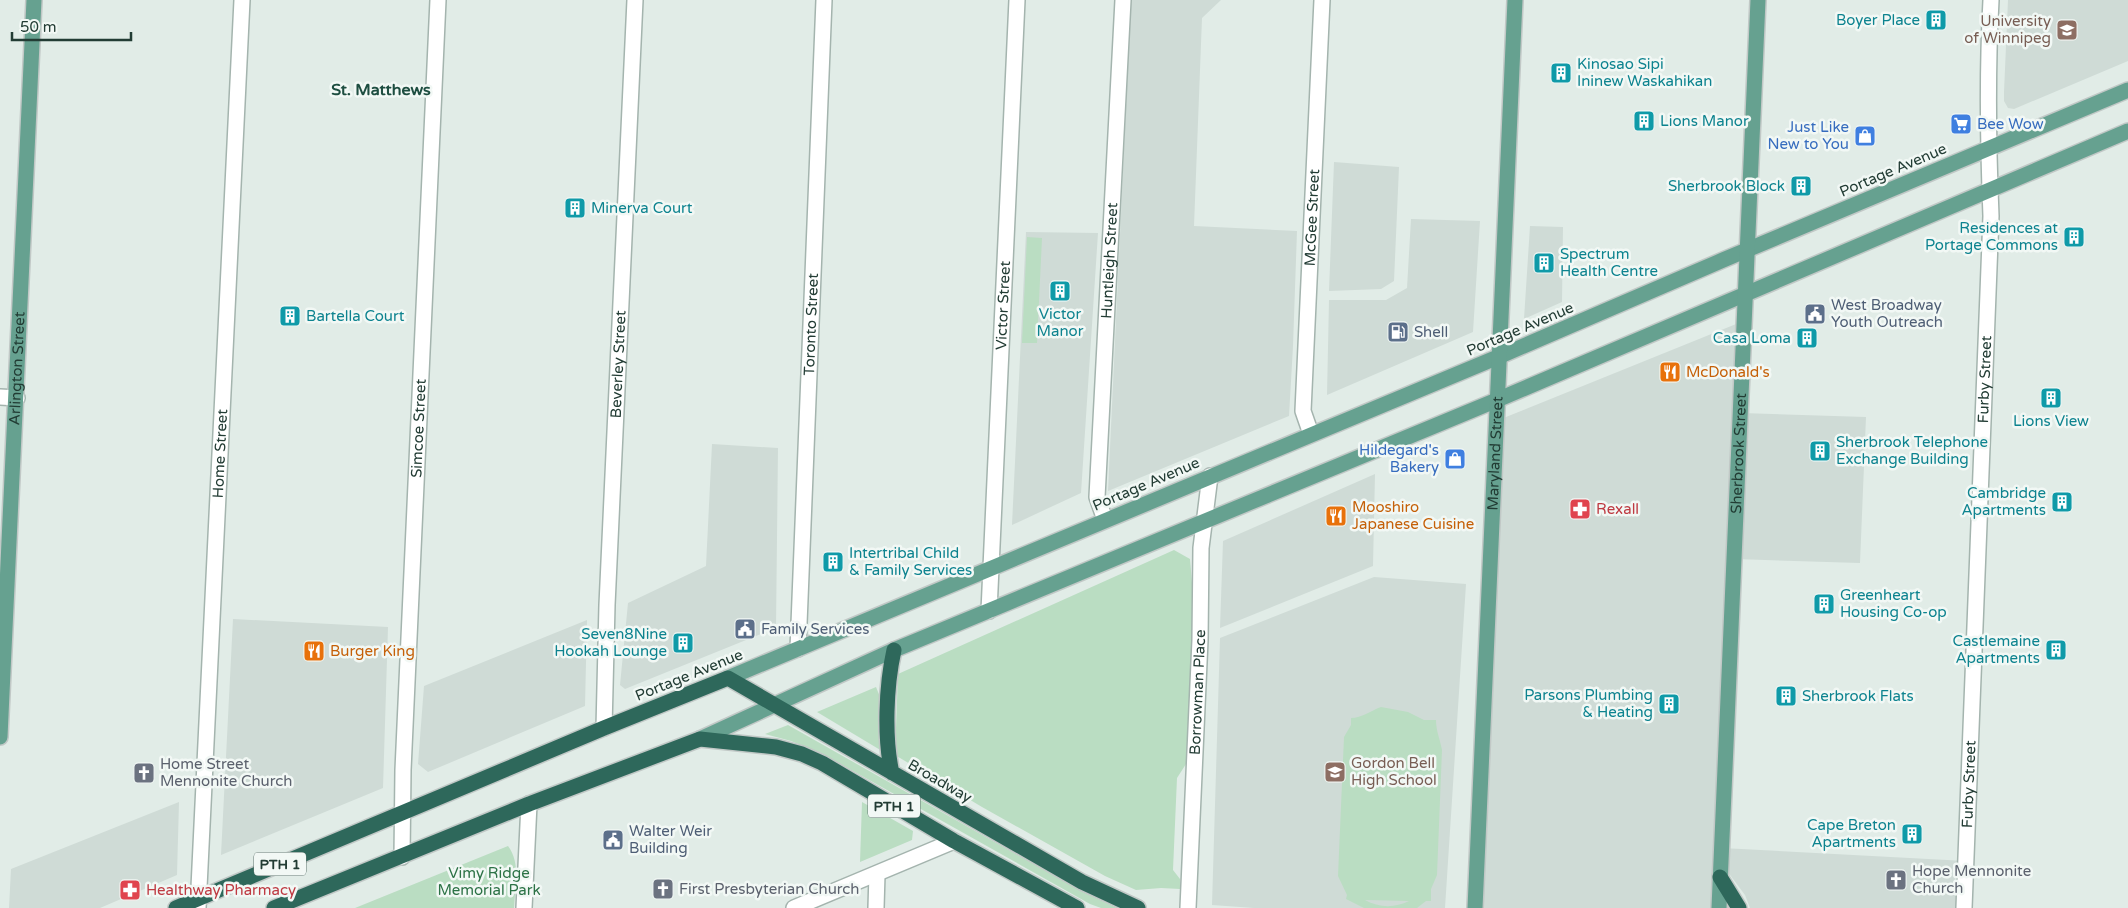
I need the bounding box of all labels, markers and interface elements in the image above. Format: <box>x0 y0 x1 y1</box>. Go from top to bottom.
building icon: Boyer Place <box>1924 8 1948 32</box>
scale bar <box>12 10 131 42</box>
place label: Boyer Place <box>1836 11 1920 29</box>
place label: University of Winnipeg <box>1964 12 2051 47</box>
text: 50 m <box>20 18 57 36</box>
school or university icon: University of Winnipeg <box>2055 18 2079 42</box>
place label: Kinosao Sipi Ininew Waskahikan <box>1577 55 1712 90</box>
building icon: Kinosao Sipi Ininew Waskahikan <box>1549 61 1573 85</box>
district label: St. Matthews <box>331 80 431 100</box>
building icon: Lions Manor <box>1632 109 1656 133</box>
place label: Lions Manor <box>1660 112 1749 130</box>
supermarket icon: Bee Wow <box>1949 112 1973 136</box>
place label: Bee Wow <box>1977 115 2044 133</box>
place label: Just Like New to You <box>1768 118 1849 153</box>
shop icon: Just Like New to You <box>1853 124 1877 148</box>
street label: Portage Avenue <box>1837 139 1949 201</box>
street label: McGee Street <box>1301 168 1323 267</box>
building icon: Sherbrook Block <box>1789 174 1813 198</box>
place label: Sherbrook Block <box>1668 177 1785 195</box>
building icon: Minerva Court <box>563 196 587 220</box>
place label: Minerva Court <box>591 199 693 217</box>
street label: Huntleigh Street <box>1097 202 1121 319</box>
place label: Residences at Portage Commons <box>1925 219 2058 254</box>
building icon: Residences at Portage Commons <box>2062 225 2086 249</box>
place label: Spectrum Health Centre <box>1560 245 1658 280</box>
building icon: Spectrum Health Centre <box>1532 251 1556 275</box>
street label: Victor Street <box>992 260 1014 350</box>
street label: Toronto Street <box>800 272 822 376</box>
building icon: Victor Manor <box>1048 279 1072 303</box>
place label: West Broadway Youth Outreach <box>1831 296 1943 331</box>
street label: Portage Avenue <box>1464 298 1576 360</box>
public building icon: West Broadway Youth Outreach <box>1803 302 1827 326</box>
building icon: Bartella Court <box>278 304 302 328</box>
place label: Victor Manor <box>1037 305 1084 340</box>
place label: Bartella Court <box>306 307 405 325</box>
street label: Beverley Street <box>607 310 630 419</box>
street label: Arlington Street <box>5 311 29 426</box>
fuel station icon: Shell <box>1386 320 1410 344</box>
place label: Shell <box>1414 323 1448 341</box>
building icon: Casa Loma <box>1795 326 1819 350</box>
place label: Casa Loma <box>1713 329 1791 347</box>
street label: Furby Street <box>1974 335 1995 424</box>
restaurant icon: McDonald's <box>1658 360 1682 384</box>
place label: McDonald's <box>1686 363 1770 381</box>
street label: Simcoe Street <box>407 378 430 478</box>
building icon: Lions View <box>2039 386 2063 410</box>
street label: Sherbrook Street <box>1727 392 1750 514</box>
street label: Maryland Street <box>1484 396 1507 511</box>
street label: Home Street <box>209 408 231 499</box>
place label: Lions View <box>2013 412 2089 430</box>
place label: Sherbrook Telephone Exchange Building <box>1836 433 1988 468</box>
building icon: Sherbrook Telephone Exchange Building <box>1808 439 1832 463</box>
place label: Hildegard's Bakery <box>1359 441 1439 476</box>
shop icon: Hildegard's Bakery <box>1443 447 1467 471</box>
street label: Portage Avenue <box>1090 453 1202 515</box>
place label: Cambridge Apartments <box>1961 484 2046 519</box>
building icon: Cambridge Apartments <box>2050 490 2074 514</box>
pharmacy icon: Rexall <box>1568 497 1592 521</box>
place label: Mooshiro Japanese Cuisine <box>1352 498 1474 533</box>
place label: Rexall <box>1596 500 1639 518</box>
restaurant icon: Mooshiro Japanese Cuisine <box>1324 504 1348 528</box>
place label: Intertribal Child & Family Services <box>849 544 972 579</box>
building icon: Intertribal Child & Family Services <box>821 550 845 574</box>
place label: Greenheart Housing Co-op <box>1840 586 1947 621</box>
building icon: Greenheart Housing Co-op <box>1812 592 1836 616</box>
public building icon: Family Services <box>733 617 757 641</box>
place label: Family Services <box>761 620 869 638</box>
place label: Seven8Nine Hookah Lounge <box>554 625 667 660</box>
street label: Borrowman Place <box>1186 629 1209 755</box>
building icon: Seven8Nine Hookah Lounge <box>671 631 695 655</box>
place label: Castlemaine Apartments <box>1952 632 2040 667</box>
building icon: Castlemaine Apartments <box>2044 638 2068 662</box>
restaurant icon: Burger King <box>302 639 326 663</box>
place label: Burger King <box>330 642 415 660</box>
street label: Portage Avenue <box>633 645 745 705</box>
building icon: Sherbrook Flats <box>1774 684 1798 708</box>
place label: Parsons Plumbing & Heating <box>1524 686 1653 721</box>
place label: Sherbrook Flats <box>1802 687 1914 705</box>
building icon: Parsons Plumbing & Heating <box>1657 692 1681 716</box>
street label: Furby Street <box>1958 740 1980 828</box>
place label: Gordon Bell High School <box>1351 754 1437 789</box>
place label: Home Street Mennonite Church <box>160 755 292 790</box>
street label: Broadway <box>905 755 975 807</box>
school or university icon: Gordon Bell High School <box>1323 760 1347 784</box>
church icon: Home Street Mennonite Church <box>132 761 156 785</box>
road number: PTH 1 <box>868 794 920 818</box>
place label: Cape Breton Apartments <box>1807 816 1896 851</box>
place label: Walter Weir Building <box>629 822 712 857</box>
building icon: Cape Breton Apartments <box>1900 822 1924 846</box>
public building icon: Walter Weir Building <box>601 828 625 852</box>
road number: PTH 1 <box>254 852 306 876</box>
place label: Hope Mennonite Church <box>1912 862 2031 897</box>
park label: Vimy Ridge Memorial Park <box>437 864 541 899</box>
church icon: Hope Mennonite Church <box>1884 868 1908 892</box>
church icon: First Presbyterian Church <box>651 877 675 901</box>
pharmacy icon: Healthway Pharmacy <box>118 878 142 902</box>
place label: First Presbyterian Church <box>679 880 859 898</box>
place label: Healthway Pharmacy <box>146 881 296 899</box>

